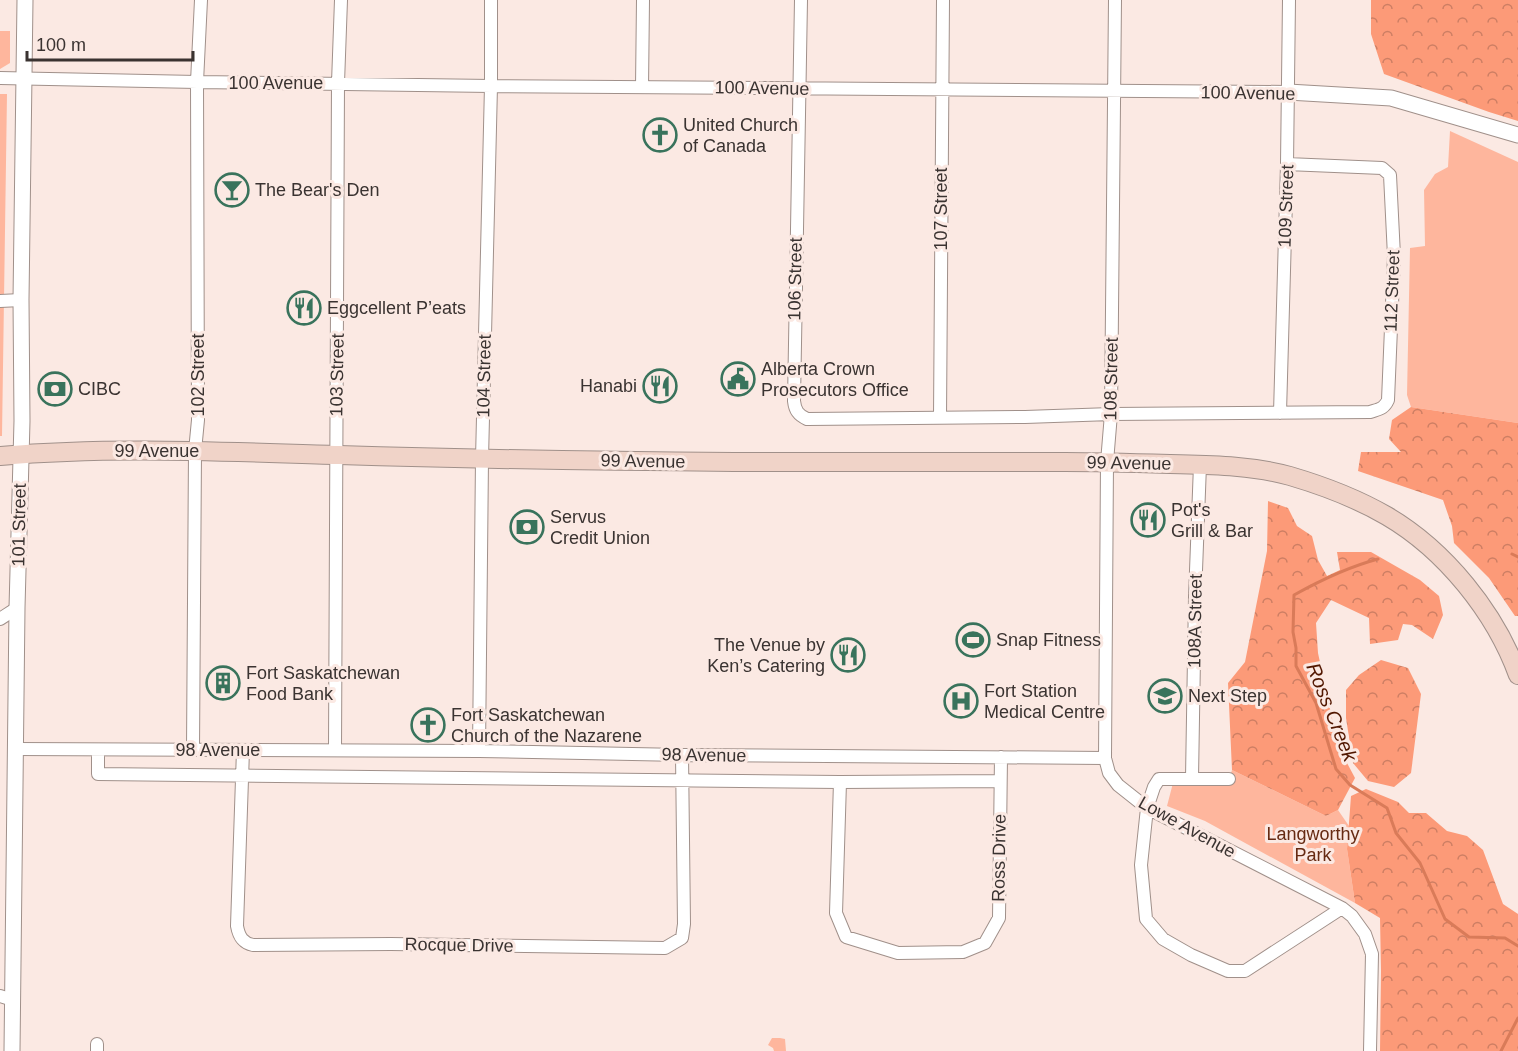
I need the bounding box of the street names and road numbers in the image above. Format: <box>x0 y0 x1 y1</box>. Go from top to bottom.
street label: 100 Avenue <box>229 73 323 93</box>
street label: 100 Avenue <box>714 77 810 99</box>
street label: 100 Avenue <box>1200 82 1296 104</box>
street label: 109 Street <box>1275 164 1297 248</box>
street label: 107 Street <box>931 167 951 251</box>
street label: 106 Street <box>784 237 806 321</box>
street label: 112 Street <box>1381 250 1403 332</box>
street label: 102 Street <box>188 333 208 417</box>
street label: 103 Street <box>326 333 348 417</box>
street label: 104 Street <box>473 334 495 418</box>
street label: 108 Street <box>1100 337 1122 421</box>
street label: 99 Avenue <box>115 441 199 461</box>
street label: 99 Avenue <box>600 450 686 472</box>
street label: 99 Avenue <box>1086 452 1172 474</box>
street label: 101 Street <box>8 483 30 567</box>
street label: 108A Street <box>1184 574 1206 668</box>
street label: 98 Avenue <box>176 740 260 760</box>
street label: 98 Avenue <box>661 744 747 766</box>
street label: Lowe Avenue <box>1135 792 1239 862</box>
street label: Ross Drive <box>988 814 1010 902</box>
street label: Rocque Drive <box>404 934 514 956</box>

